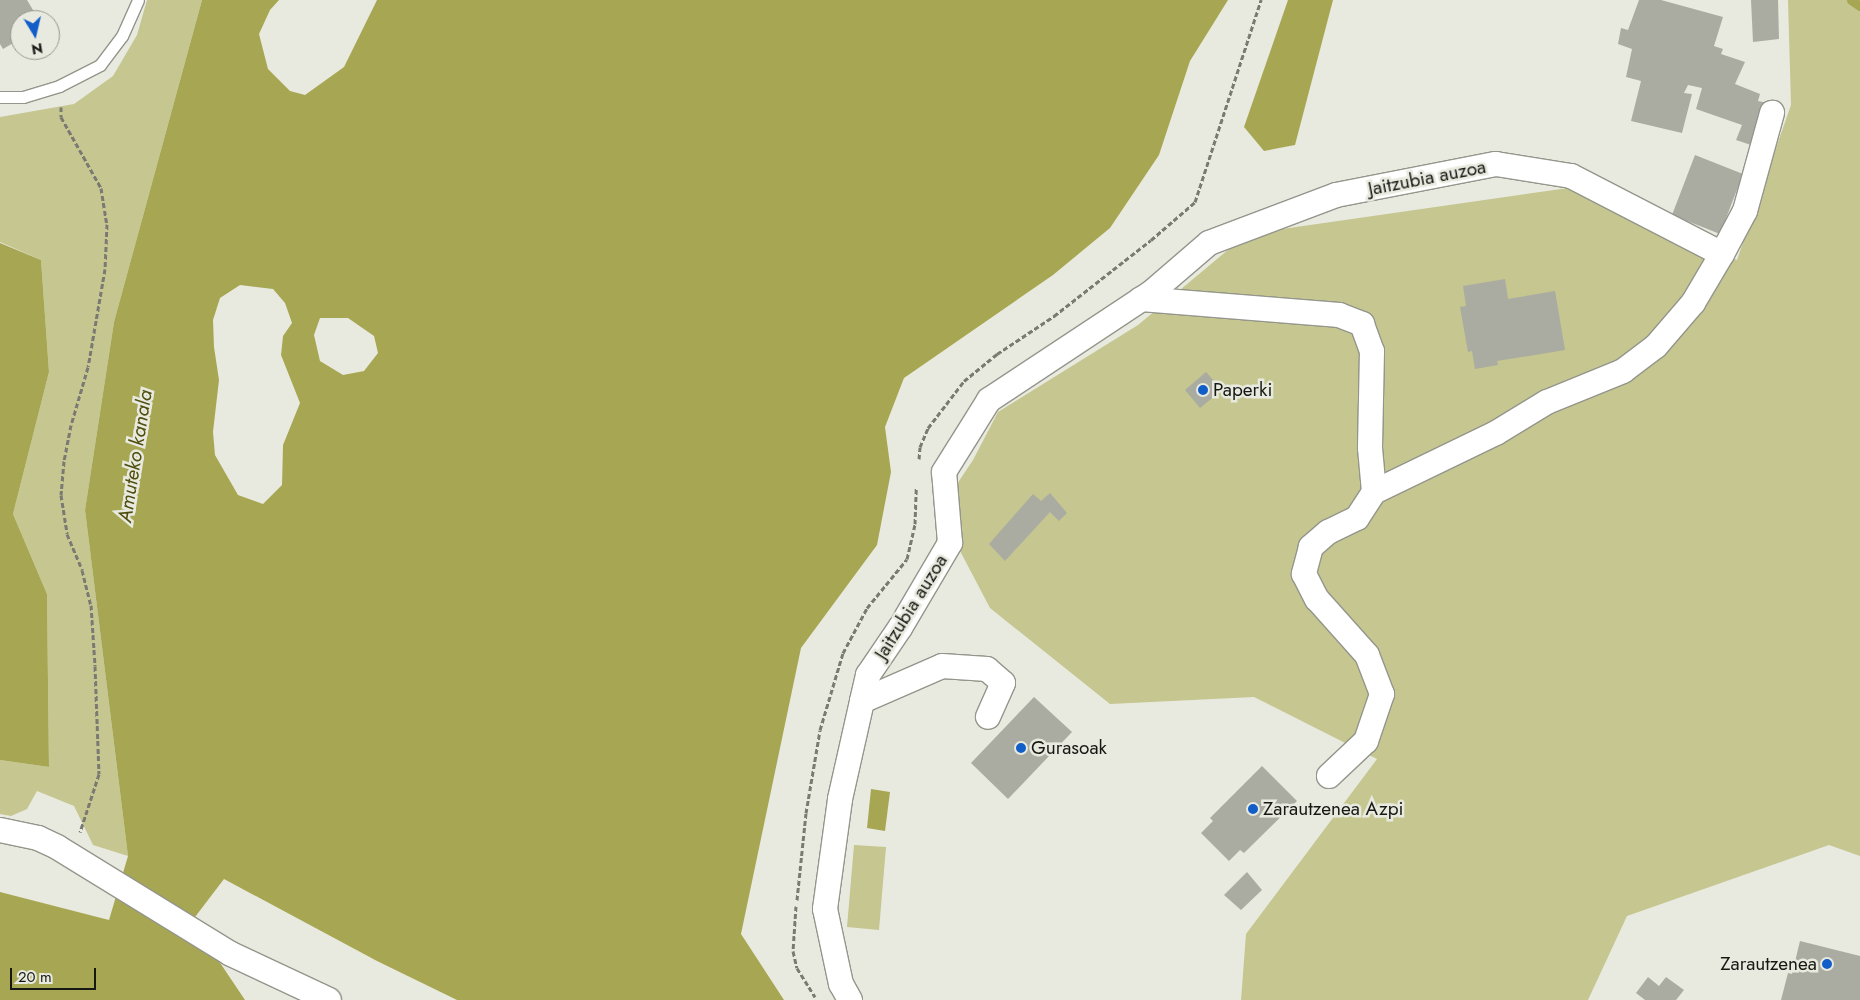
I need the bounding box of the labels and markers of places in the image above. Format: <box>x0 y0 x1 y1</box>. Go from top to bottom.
place label: Paperki <box>1213 379 1272 401</box>
marker: Paperki <box>1197 384 1209 396</box>
place label: Gurasoak <box>1031 737 1107 759</box>
marker: Gurasoak <box>1015 742 1027 754</box>
place label: Zarautzenea Azpi <box>1263 798 1404 820</box>
marker: Zarautzenea Azpi <box>1247 803 1259 815</box>
place label: Zarautzenea <box>1720 953 1817 975</box>
marker: Zarautzenea <box>1821 958 1833 970</box>

